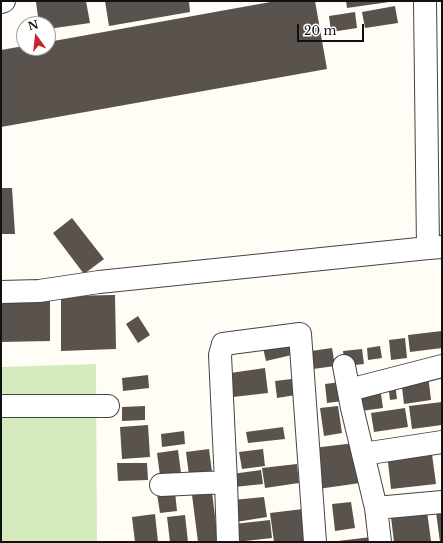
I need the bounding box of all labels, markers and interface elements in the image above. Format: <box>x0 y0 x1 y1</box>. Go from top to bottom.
north arrow <box>16 16 56 56</box>
scale bar <box>299 16 366 42</box>
text: N <box>26 17 40 33</box>
text: 20 m <box>304 23 336 38</box>

